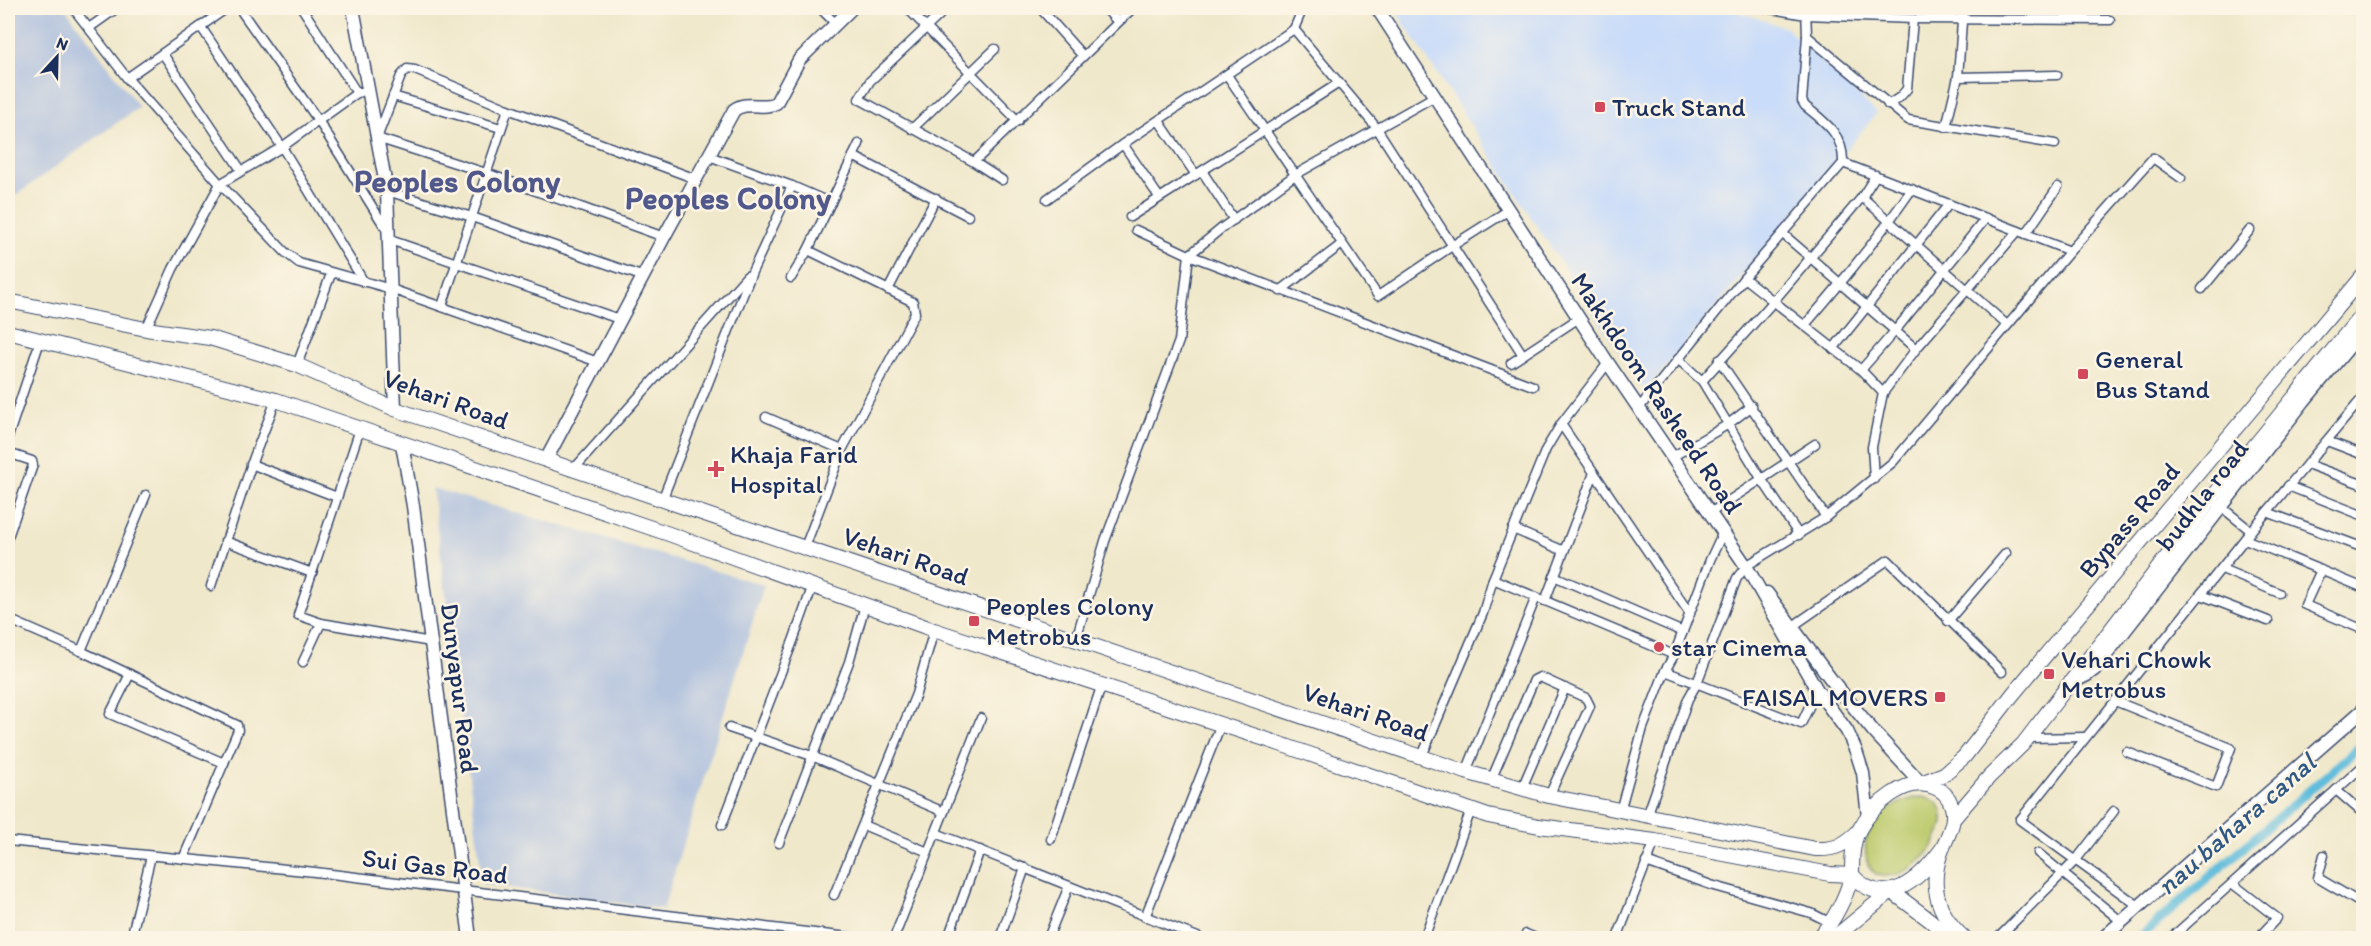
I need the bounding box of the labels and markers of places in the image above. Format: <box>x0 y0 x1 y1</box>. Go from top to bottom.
place label: Truck Stand <box>1612 91 1746 123</box>
marker: Truck Stand <box>1593 100 1607 114</box>
place label: General Bus Stand <box>2095 343 2210 405</box>
marker: General Bus Stand <box>2076 367 2090 381</box>
place label: Khaja Farid Hospital <box>730 438 858 500</box>
marker: Khaja Farid Hospital <box>707 460 725 478</box>
place label: Peoples Colony Metrobus <box>986 590 1154 652</box>
marker: Peoples Colony Metrobus <box>967 614 981 628</box>
place label: star Cinema <box>1671 631 1808 663</box>
marker: star Cinema <box>1652 640 1666 654</box>
place label: Vehari Chowk Metrobus <box>2061 643 2212 705</box>
marker: Vehari Chowk Metrobus <box>2042 667 2056 681</box>
place label: FAISAL MOVERS <box>1742 681 1928 713</box>
marker: FAISAL MOVERS <box>1933 690 1947 704</box>

